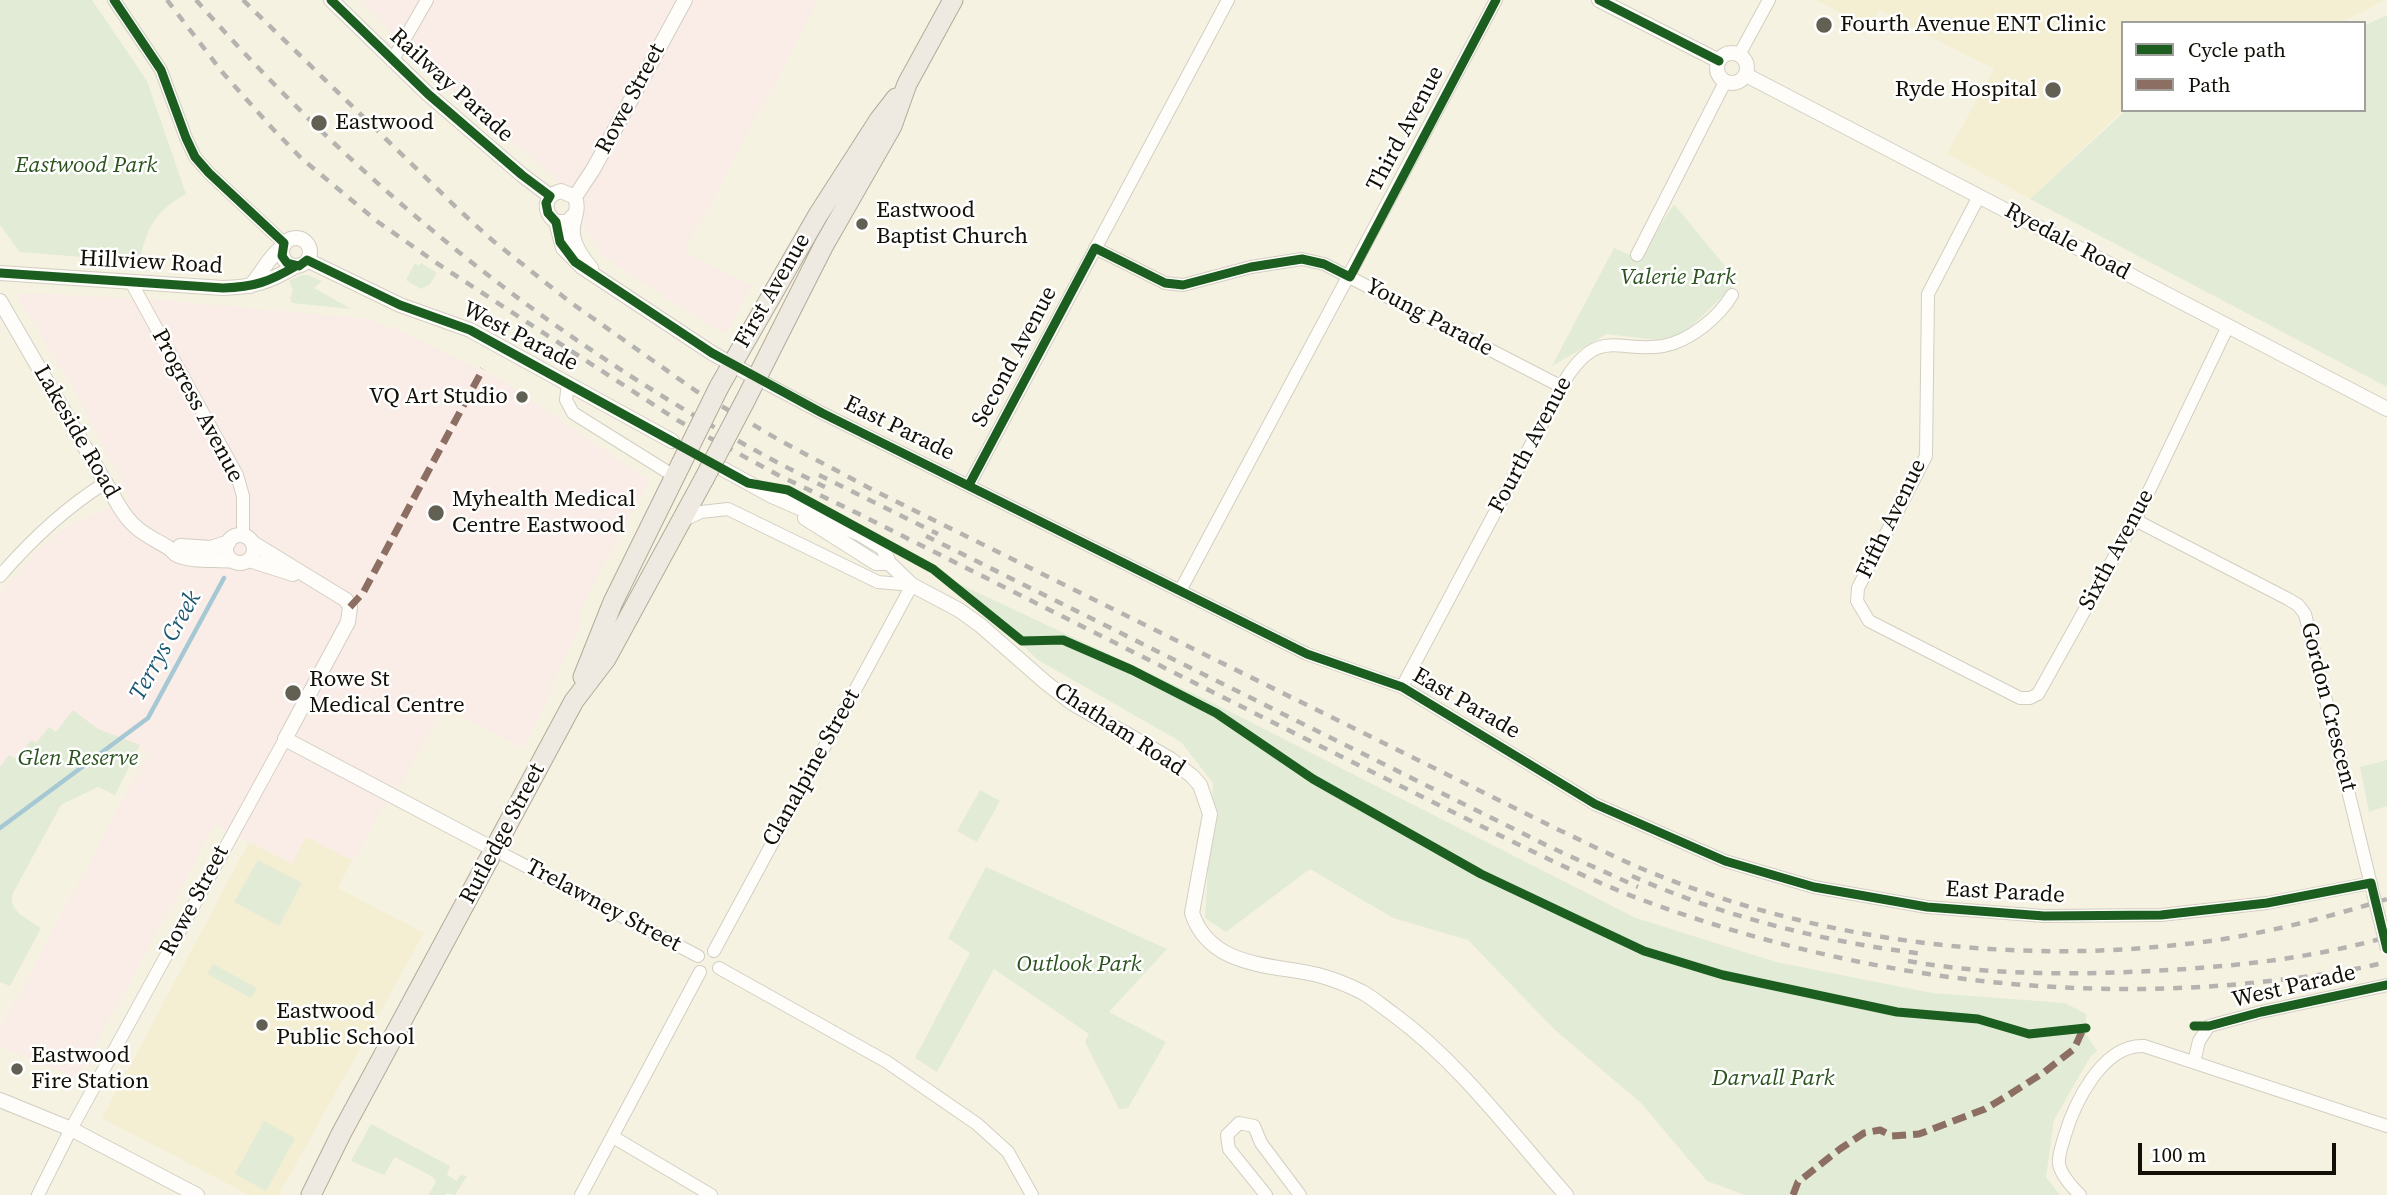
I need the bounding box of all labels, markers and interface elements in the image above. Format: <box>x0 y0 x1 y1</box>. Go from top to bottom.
place label: Fourth Avenue ENT Clinic <box>1840 11 2106 39</box>
marker: Fourth Avenue ENT Clinic <box>1814 15 1834 35</box>
legend <box>2121 21 2366 112</box>
street label: Railway Parade <box>383 23 519 149</box>
text: Cycle path <box>2188 35 2286 64</box>
street label: Rowe Street <box>590 39 672 159</box>
street label: Third Avenue <box>1361 62 1451 196</box>
text: Path <box>2188 70 2231 99</box>
place label: Ryde Hospital <box>1895 76 2037 104</box>
marker: Ryde Hospital <box>2043 80 2063 100</box>
place label: Eastwood <box>335 109 434 137</box>
marker: Eastwood <box>309 113 329 133</box>
park label: Eastwood Park <box>15 152 157 180</box>
place label: Eastwood Baptist Church <box>876 197 1028 251</box>
street label: Ryedale Road <box>2000 197 2134 287</box>
marker: Eastwood Baptist Church <box>854 216 870 232</box>
street label: First Avenue <box>729 229 817 353</box>
street label: Hillview Road <box>79 245 223 281</box>
park label: Valerie Park <box>1620 264 1736 292</box>
street label: Young Parade <box>1360 273 1498 363</box>
street label: Second Avenue <box>966 282 1064 432</box>
street label: West Parade <box>458 296 582 378</box>
street label: Progress Avenue <box>145 325 249 487</box>
street label: Lakeside Road <box>27 361 125 503</box>
street label: Fourth Avenue <box>1483 372 1579 518</box>
place label: VQ Art Studio <box>369 383 508 411</box>
marker: VQ Art Studio <box>514 389 530 405</box>
street label: East Parade <box>839 390 959 468</box>
street label: Fifth Avenue <box>1851 455 1933 583</box>
street label: Sixth Avenue <box>2074 485 2160 615</box>
place label: Myhealth Medical Centre Eastwood <box>452 486 636 540</box>
marker: Myhealth Medical Centre Eastwood <box>426 503 446 523</box>
water label: Terrys Creek <box>124 586 208 706</box>
street label: Gordon Crescent <box>2294 620 2362 794</box>
street label: East Parade <box>1407 662 1525 746</box>
place label: Rowe St Medical Centre <box>309 666 465 720</box>
street label: Chatham Road <box>1048 677 1190 783</box>
marker: Rowe St Medical Centre <box>283 683 303 703</box>
street label: Clanalpine Street <box>757 685 867 851</box>
park label: Glen Reserve <box>18 745 138 773</box>
street label: Rutledge Street <box>454 759 552 909</box>
street label: Rowe Street <box>154 841 236 961</box>
street label: Trelawney Street <box>521 854 685 958</box>
street label: East Parade <box>1945 876 2065 910</box>
park label: Outlook Park <box>1017 951 1141 979</box>
street label: West Parade <box>2229 959 2359 1015</box>
place label: Eastwood Public School <box>276 998 415 1052</box>
marker: Eastwood Public School <box>254 1017 270 1033</box>
place label: Eastwood Fire Station <box>31 1042 149 1096</box>
marker: Eastwood Fire Station <box>9 1061 25 1077</box>
park label: Darvall Park <box>1712 1065 1834 1093</box>
scale bar <box>2142 1128 2340 1172</box>
text: 100 m <box>2151 1140 2206 1169</box>

